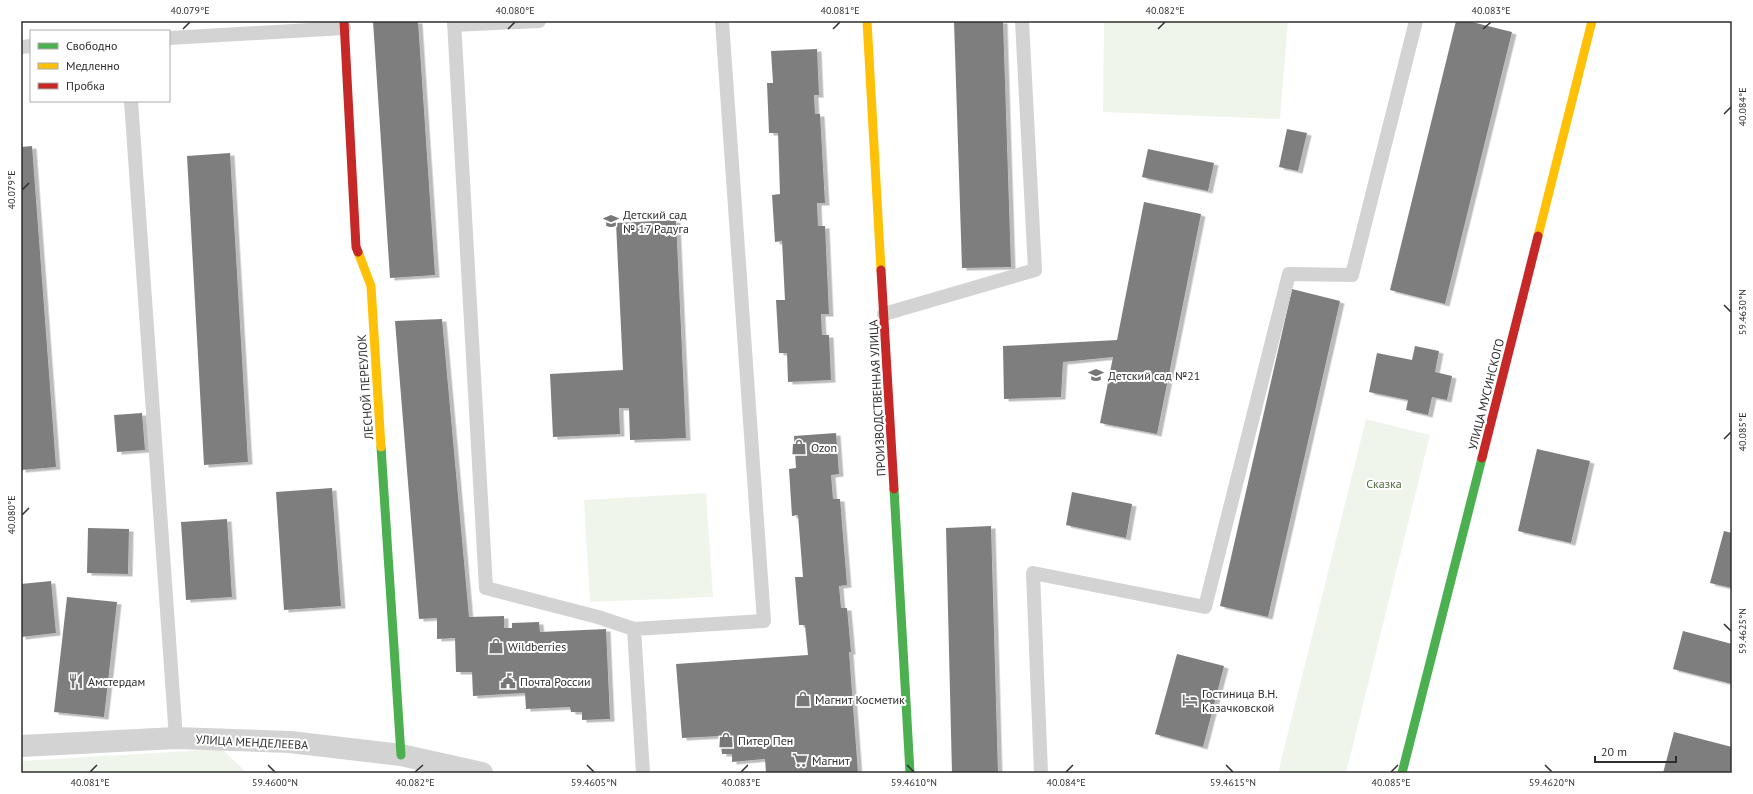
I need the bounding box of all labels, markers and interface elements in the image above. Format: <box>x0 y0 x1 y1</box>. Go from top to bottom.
text: 40.079°E <box>171 4 210 17</box>
text: 40.080°E <box>496 4 535 17</box>
text: 40.081°E <box>821 4 860 17</box>
text: 40.082°E <box>1146 4 1185 17</box>
text: 40.083°E <box>1472 4 1511 17</box>
legend <box>30 30 170 102</box>
text: Свободно <box>66 38 117 53</box>
text: Медленно <box>66 58 120 73</box>
text: Пробка <box>66 78 105 93</box>
text: 40.084°E <box>1736 88 1749 127</box>
text: 40.079°E <box>5 171 18 210</box>
place label: Детский сад № 17 Радуга <box>623 207 689 236</box>
school or university icon: Детский сад № 17 Радуга <box>602 212 620 230</box>
text: 59.4630°N <box>1736 289 1749 335</box>
street label: ПРОИЗВОДСТВЕННАЯ УЛИЦА <box>865 319 889 477</box>
street label: ЛЕСНОЙ ПЕРЕУЛОК <box>354 334 376 441</box>
street label: УЛИЦА МУСИНСКОГО <box>1465 337 1507 451</box>
school or university icon: Детский сад №21 <box>1087 366 1105 384</box>
place label: Детский сад №21 <box>1108 368 1200 383</box>
text: 40.085°E <box>1736 413 1749 452</box>
shop icon: Ozon <box>790 438 808 456</box>
place label: Ozon <box>811 440 837 455</box>
park label: Сказка <box>1366 476 1402 491</box>
text: 40.080°E <box>5 496 18 535</box>
text: 59.4625°N <box>1736 608 1749 654</box>
shop icon: Wildberries <box>487 637 505 655</box>
place label: Wildberries <box>508 639 566 654</box>
restaurant icon: Амстердам <box>67 672 85 690</box>
public building icon: Почта России <box>499 672 517 690</box>
place label: Амстердам <box>88 674 145 689</box>
place label: Почта России <box>520 674 591 689</box>
place label: Гостиница В.Н. Казачковской <box>1202 686 1278 715</box>
shop icon: Магнит Косметик <box>794 690 812 708</box>
hotel icon: Гостиница В.Н. Казачковской <box>1181 691 1199 709</box>
place label: Магнит Косметик <box>815 692 905 707</box>
shop icon: Питер Пен <box>717 731 735 749</box>
street label: УЛИЦА МЕНДЕЛЕЕВА <box>195 732 309 752</box>
place label: Питер Пен <box>738 733 793 748</box>
scale bar <box>1595 738 1676 764</box>
text: 20 m <box>1601 744 1627 759</box>
supermarket icon: Магнит <box>791 751 809 769</box>
place label: Магнит <box>812 753 850 768</box>
text: 40.081°E <box>71 776 110 789</box>
text: 59.4600°N <box>252 776 298 789</box>
text: 40.082°E <box>396 776 435 789</box>
text: 59.4605°N <box>571 776 617 789</box>
text: 40.083°E <box>722 776 761 789</box>
text: 59.4610°N <box>891 776 937 789</box>
text: 40.084°E <box>1047 776 1086 789</box>
text: 59.4615°N <box>1210 776 1256 789</box>
text: 40.085°E <box>1372 776 1411 789</box>
text: 59.4620°N <box>1529 776 1575 789</box>

